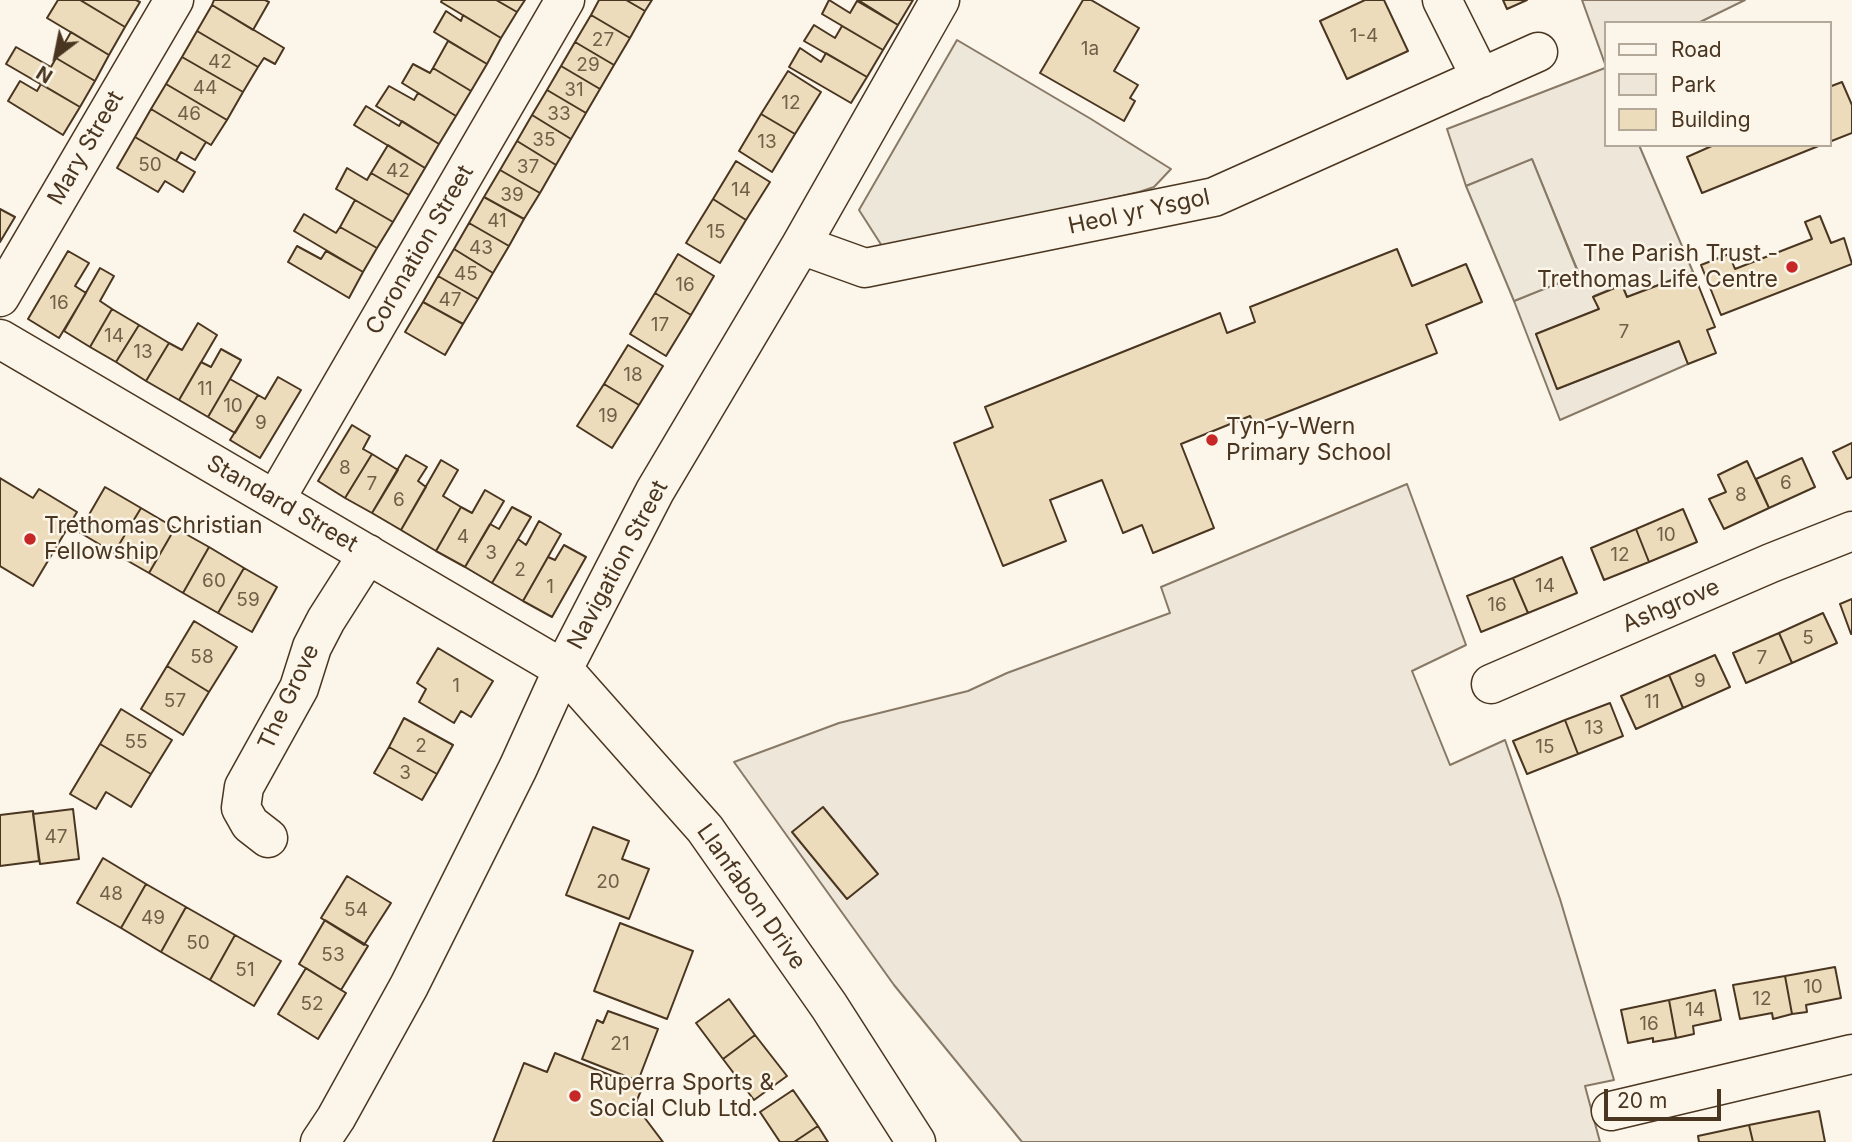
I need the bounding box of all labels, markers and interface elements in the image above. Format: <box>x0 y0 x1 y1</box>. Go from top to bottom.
north arrow <box>21 21 91 91</box>
legend <box>1604 21 1831 147</box>
house number: 1-4 <box>1350 25 1378 47</box>
house number: 27 <box>592 29 614 51</box>
text: Road <box>1671 37 1722 62</box>
house number: 1a <box>1081 38 1099 60</box>
house number: 42 <box>208 51 232 73</box>
house number: 29 <box>576 54 600 76</box>
text: N <box>32 61 57 88</box>
text: Park <box>1671 72 1716 97</box>
house number: 44 <box>193 77 217 99</box>
house number: 31 <box>564 79 584 101</box>
street label: Mary Street <box>42 86 130 210</box>
house number: 12 <box>781 92 801 114</box>
house number: 46 <box>177 103 201 125</box>
house number: 33 <box>547 103 571 125</box>
text: Building <box>1671 107 1751 132</box>
house number: 35 <box>532 129 556 151</box>
house number: 13 <box>757 131 777 153</box>
house number: 50 <box>138 154 162 176</box>
house number: 37 <box>517 156 539 178</box>
street label: Coronation Street <box>360 160 480 340</box>
house number: 42 <box>386 160 410 182</box>
house number: 14 <box>731 179 751 201</box>
house number: 39 <box>500 184 524 206</box>
street label: Heol yr Ysgol <box>1066 184 1212 240</box>
house number: 41 <box>487 210 507 232</box>
house number: 15 <box>706 221 726 243</box>
house number: 43 <box>469 237 493 259</box>
place label: The Parish Trust - Trethomas Life Centre <box>1537 240 1778 294</box>
marker: The Parish Trust - Trethomas Life Centre <box>1784 259 1800 275</box>
house number: 45 <box>454 263 478 285</box>
house number: 16 <box>675 274 695 296</box>
house number: 47 <box>438 289 462 311</box>
house number: 16 <box>49 292 69 314</box>
house number: 17 <box>651 314 669 336</box>
house number: 7 <box>1619 321 1629 343</box>
house number: 14 <box>104 325 124 347</box>
house number: 13 <box>133 341 153 363</box>
house number: 18 <box>623 364 643 386</box>
house number: 11 <box>197 378 213 400</box>
house number: 10 <box>223 395 243 417</box>
house number: 19 <box>598 405 618 427</box>
house number: 9 <box>255 412 267 434</box>
place label: Tyn-y-Wern Primary School <box>1226 413 1391 467</box>
marker: Tyn-y-Wern Primary School <box>1204 432 1220 448</box>
street label: Standard Street <box>202 450 362 558</box>
house number: 8 <box>339 457 351 479</box>
house number: 6 <box>1780 472 1792 494</box>
house number: 7 <box>367 473 377 495</box>
street label: Navigation Street <box>562 476 674 654</box>
house number: 8 <box>1735 484 1747 506</box>
house number: 6 <box>393 489 405 511</box>
place label: Trethomas Christian Fellowship <box>44 512 263 566</box>
house number: 10 <box>1656 524 1676 546</box>
house number: 4 <box>457 526 469 548</box>
marker: Trethomas Christian Fellowship <box>22 531 38 547</box>
house number: 3 <box>485 542 497 564</box>
house number: 12 <box>1610 544 1630 566</box>
house number: 2 <box>514 559 526 581</box>
house number: 60 <box>202 570 226 592</box>
street label: Ashgrove <box>1618 573 1724 639</box>
house number: 14 <box>1535 575 1555 597</box>
house number: 1 <box>546 576 554 598</box>
house number: 59 <box>236 589 260 611</box>
house number: 16 <box>1487 594 1507 616</box>
house number: 5 <box>1802 627 1814 649</box>
street label: The Grove <box>253 640 325 754</box>
house number: 58 <box>190 646 214 668</box>
house number: 7 <box>1757 647 1767 669</box>
house number: 9 <box>1694 670 1706 692</box>
house number: 1 <box>452 675 460 697</box>
house number: 57 <box>164 690 186 712</box>
house number: 11 <box>1644 691 1660 713</box>
house number: 13 <box>1584 717 1604 739</box>
house number: 55 <box>124 731 148 753</box>
house number: 2 <box>415 735 427 757</box>
house number: 15 <box>1535 736 1555 758</box>
house number: 3 <box>399 762 411 784</box>
street label: Llanfabon Drive <box>691 819 811 975</box>
house number: 47 <box>44 826 68 848</box>
house number: 20 <box>596 871 620 893</box>
house number: 48 <box>99 883 123 905</box>
house number: 54 <box>344 899 368 921</box>
house number: 49 <box>141 907 165 929</box>
house number: 50 <box>186 932 210 954</box>
house number: 53 <box>321 944 345 966</box>
house number: 51 <box>235 959 255 981</box>
house number: 10 <box>1803 976 1823 998</box>
house number: 12 <box>1752 988 1772 1010</box>
house number: 52 <box>300 993 324 1015</box>
house number: 14 <box>1685 999 1705 1021</box>
house number: 16 <box>1639 1013 1659 1035</box>
house number: 21 <box>610 1033 630 1055</box>
place label: Ruperra Sports & Social Club Ltd. <box>589 1069 774 1123</box>
scale bar <box>1607 1076 1724 1120</box>
marker: Ruperra Sports & Social Club Ltd. <box>567 1088 583 1104</box>
text: 20 m <box>1617 1088 1667 1113</box>

